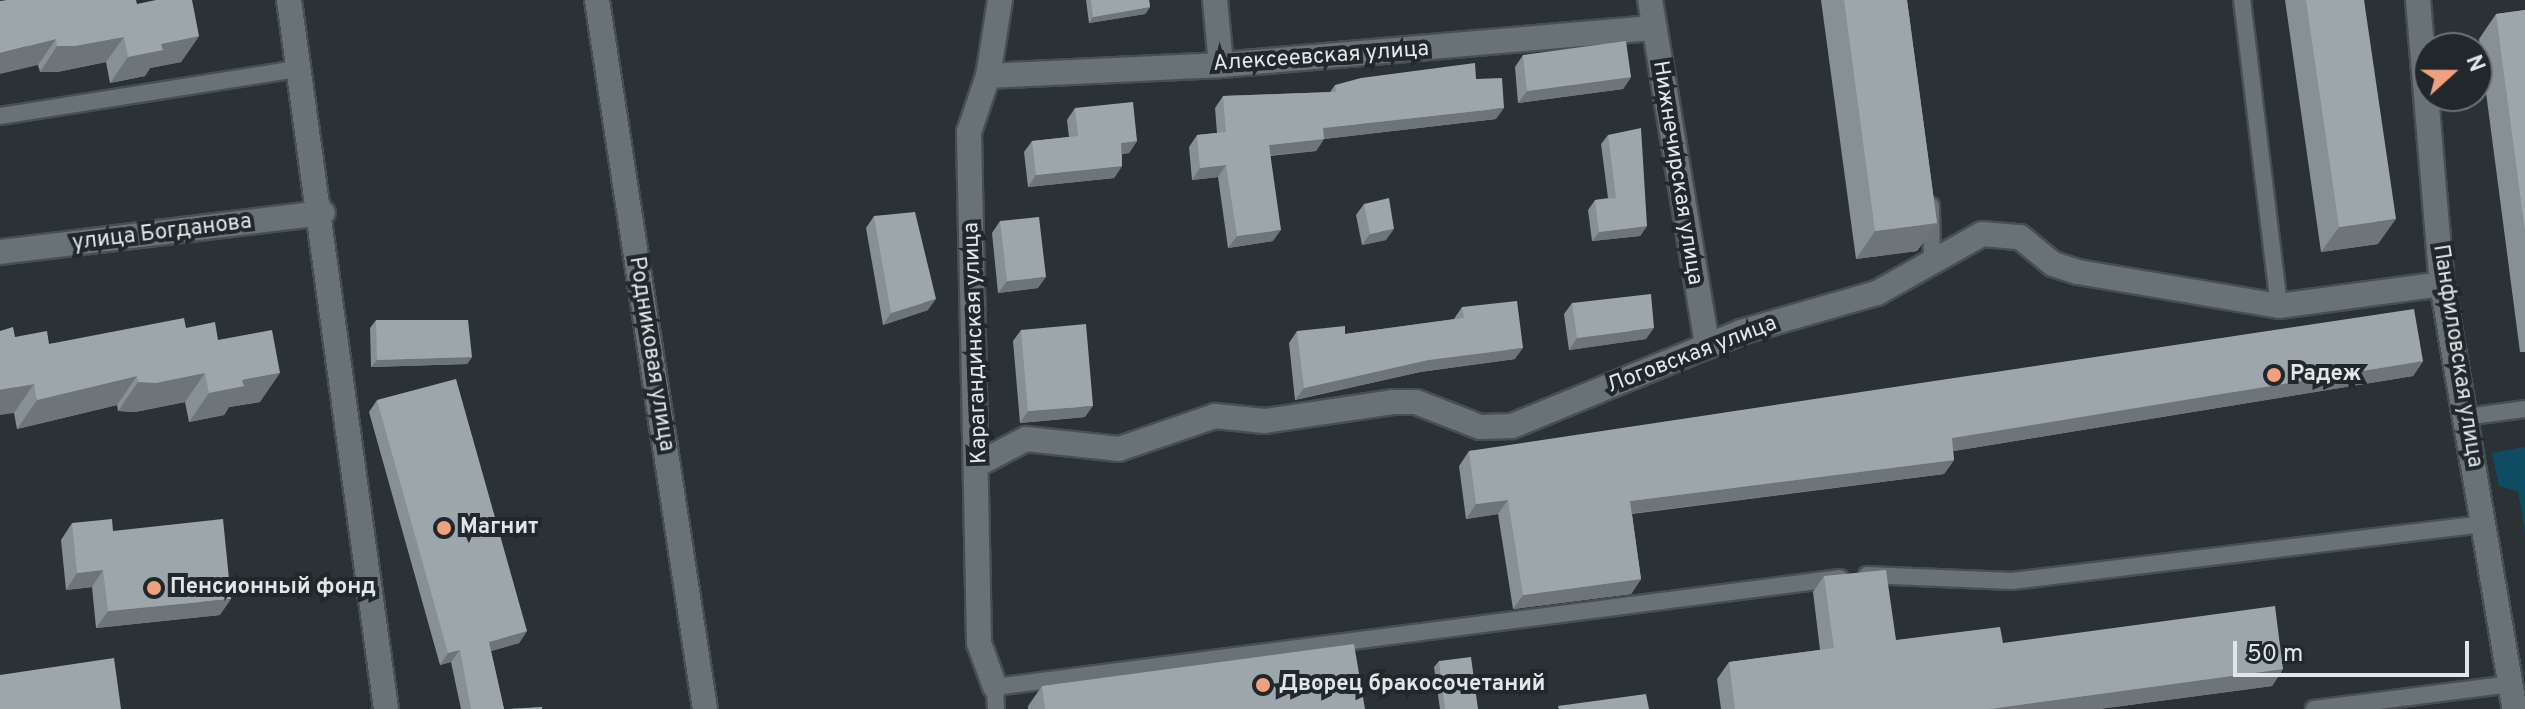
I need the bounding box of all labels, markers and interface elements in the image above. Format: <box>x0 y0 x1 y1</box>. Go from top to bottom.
north arrow <box>2413 32 2493 112</box>
street label: Алексеевская улица <box>1212 36 1430 78</box>
text: N <box>2459 52 2489 76</box>
street label: Нижнечирская улица <box>1646 59 1708 287</box>
street label: улица Богданова <box>71 209 253 257</box>
street label: Карагандинская улица <box>959 222 993 464</box>
street label: Панфиловская улица <box>2426 243 2488 469</box>
street label: Родниковая улица <box>623 255 679 453</box>
street label: Логовская улица <box>1603 310 1781 400</box>
place label: Радеж <box>2290 362 2361 388</box>
marker: Радеж <box>2265 366 2283 384</box>
place label: Магнит <box>460 515 538 541</box>
marker: Магнит <box>435 519 453 537</box>
place label: Пенсионный фонд <box>170 575 376 601</box>
marker: Пенсионный фонд <box>145 579 163 597</box>
scale bar <box>2237 625 2473 675</box>
text: 50 m <box>2247 640 2303 670</box>
place label: Дворец бракосочетаний <box>1279 672 1545 698</box>
marker: Дворец бракосочетаний <box>1254 676 1272 694</box>

